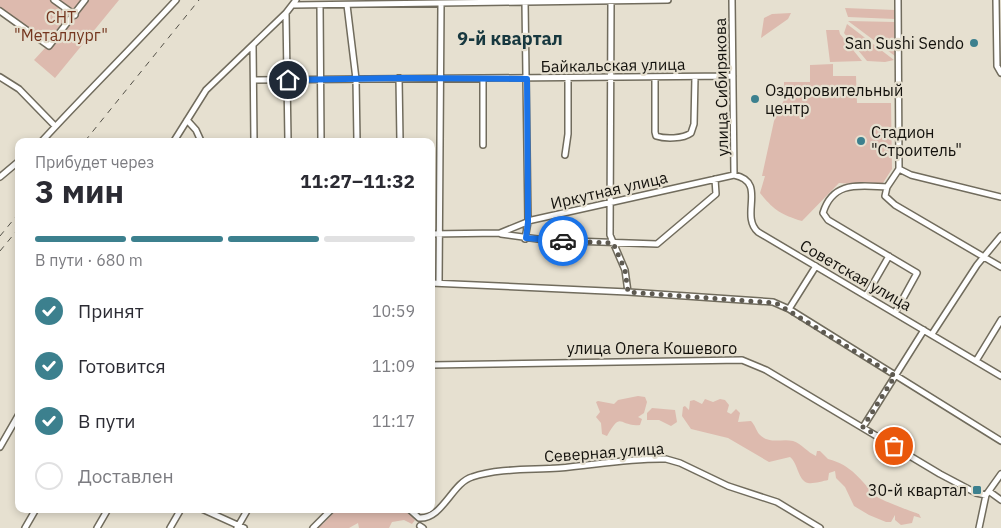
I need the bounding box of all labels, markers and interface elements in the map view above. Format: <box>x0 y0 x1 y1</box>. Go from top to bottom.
park label: СНТ "Металлург" <box>14 7 108 45</box>
street label: улица Сибирякова <box>710 17 732 156</box>
district label: 9-й квартал <box>457 27 563 50</box>
place label: San Sushi Sendo <box>845 33 964 53</box>
marker: San Sushi Sendo <box>968 37 980 49</box>
street label: Байкальская улица <box>540 54 686 76</box>
pin <box>267 59 309 101</box>
icon: home <box>274 66 302 94</box>
place label: Оздоровительный центр <box>765 80 903 118</box>
marker: Оздоровительный центр <box>749 93 761 105</box>
place label: Стадион "Строитель" <box>871 122 962 160</box>
marker: Стадион "Строитель" <box>855 135 867 147</box>
text: Прибудет через <box>35 152 154 172</box>
street label: Иркутная улица <box>548 167 670 213</box>
text: 11:27–11:32 <box>300 169 415 193</box>
text: 3 мин <box>35 170 124 212</box>
courier <box>538 216 588 266</box>
icon: car <box>549 227 577 255</box>
street label: Советская улица <box>797 235 916 315</box>
text: В пути · 680 m <box>35 250 143 270</box>
icon: check <box>35 297 63 325</box>
text: Принят <box>78 299 144 323</box>
text: 10:59 <box>372 301 415 321</box>
street label: улица Олега Кошевого <box>567 338 737 358</box>
icon: check <box>35 352 63 380</box>
text: Готовится <box>78 354 166 378</box>
text: 11:09 <box>372 356 415 376</box>
icon: check <box>35 407 63 435</box>
text: В пути <box>78 409 136 433</box>
text: 11:17 <box>372 411 415 431</box>
pin <box>873 425 915 467</box>
icon: bag <box>880 432 908 460</box>
street label: Северная улица <box>543 438 665 466</box>
text: Доставлен <box>78 464 174 488</box>
place label: 30-й квартал <box>868 480 967 500</box>
marker: 30-й квартал <box>971 484 983 496</box>

